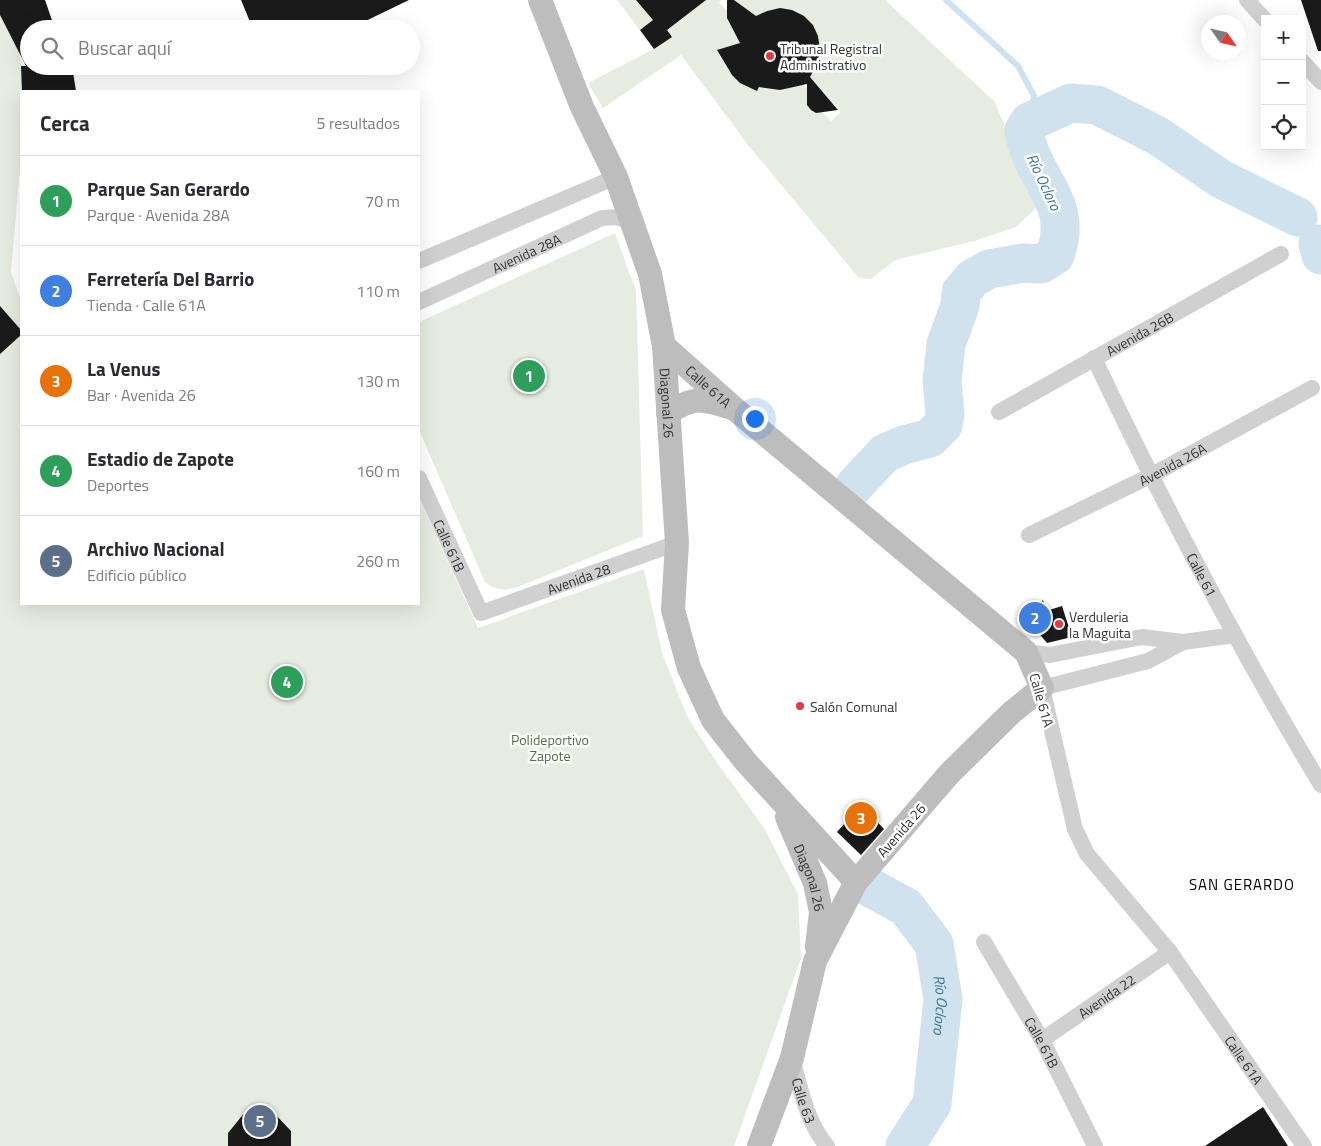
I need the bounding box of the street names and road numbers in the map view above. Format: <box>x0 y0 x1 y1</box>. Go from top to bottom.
street label: Avenida 28A <box>488 228 565 278</box>
street label: Avenida 26B <box>1102 306 1177 361</box>
street label: Calle 61A <box>681 360 737 413</box>
street label: Diagonal 26 <box>655 367 681 439</box>
street label: Avenida 26A <box>1135 437 1210 491</box>
street label: Calle 61B <box>429 516 471 575</box>
street label: Calle 61 <box>1182 549 1223 600</box>
street label: Avenida 28 <box>544 557 613 599</box>
street label: Calle 61A <box>1024 671 1060 730</box>
street label: Avenida 26 <box>872 798 931 862</box>
street label: Diagonal 26 <box>789 840 831 913</box>
street label: Avenida 22 <box>1073 969 1139 1023</box>
street label: Calle 61B <box>1020 1013 1065 1071</box>
street label: Calle 61A <box>1220 1031 1269 1089</box>
street label: Calle 63 <box>787 1075 822 1127</box>

